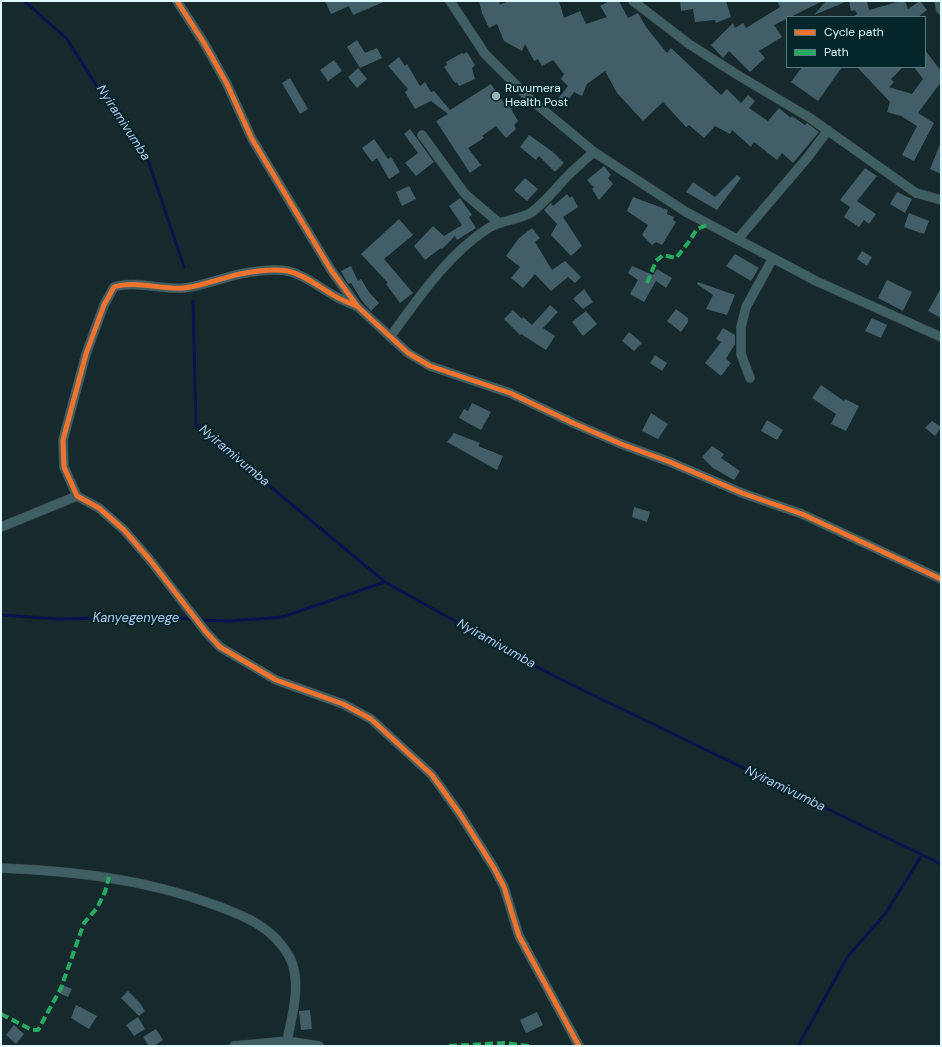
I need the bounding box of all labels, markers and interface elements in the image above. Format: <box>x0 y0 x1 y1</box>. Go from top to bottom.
legend <box>786 16 926 68</box>
text: Cycle path <box>824 24 884 40</box>
text: Path <box>824 44 849 60</box>
water label: Nyiramivumba <box>93 82 153 164</box>
place label: Ruvumera Health Post <box>505 82 568 110</box>
marker: Ruvumera Health Post <box>490 90 502 102</box>
water label: Nyiramivumba <box>196 422 272 490</box>
water label: Kanyegenyege <box>93 611 179 627</box>
water label: Nyiramivumba <box>454 616 538 672</box>
water label: Nyiramivumba <box>742 763 828 815</box>

